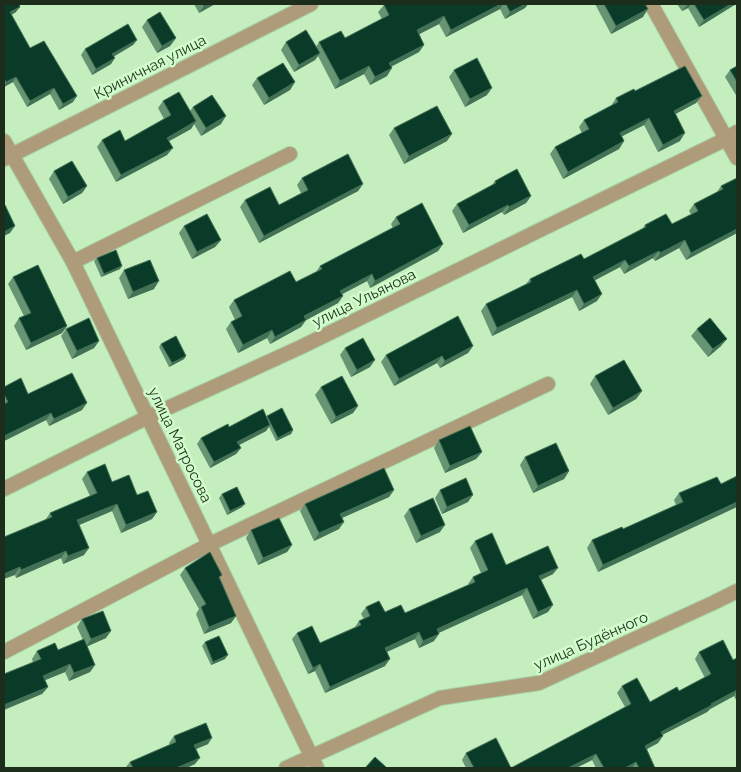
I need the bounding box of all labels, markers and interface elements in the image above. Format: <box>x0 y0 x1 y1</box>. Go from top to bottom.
street label: Криничная улица <box>91 31 209 103</box>
street label: улица Ульянова <box>309 265 419 331</box>
street label: улица Матросова <box>144 384 216 506</box>
street label: улица Будённого <box>531 608 651 674</box>

